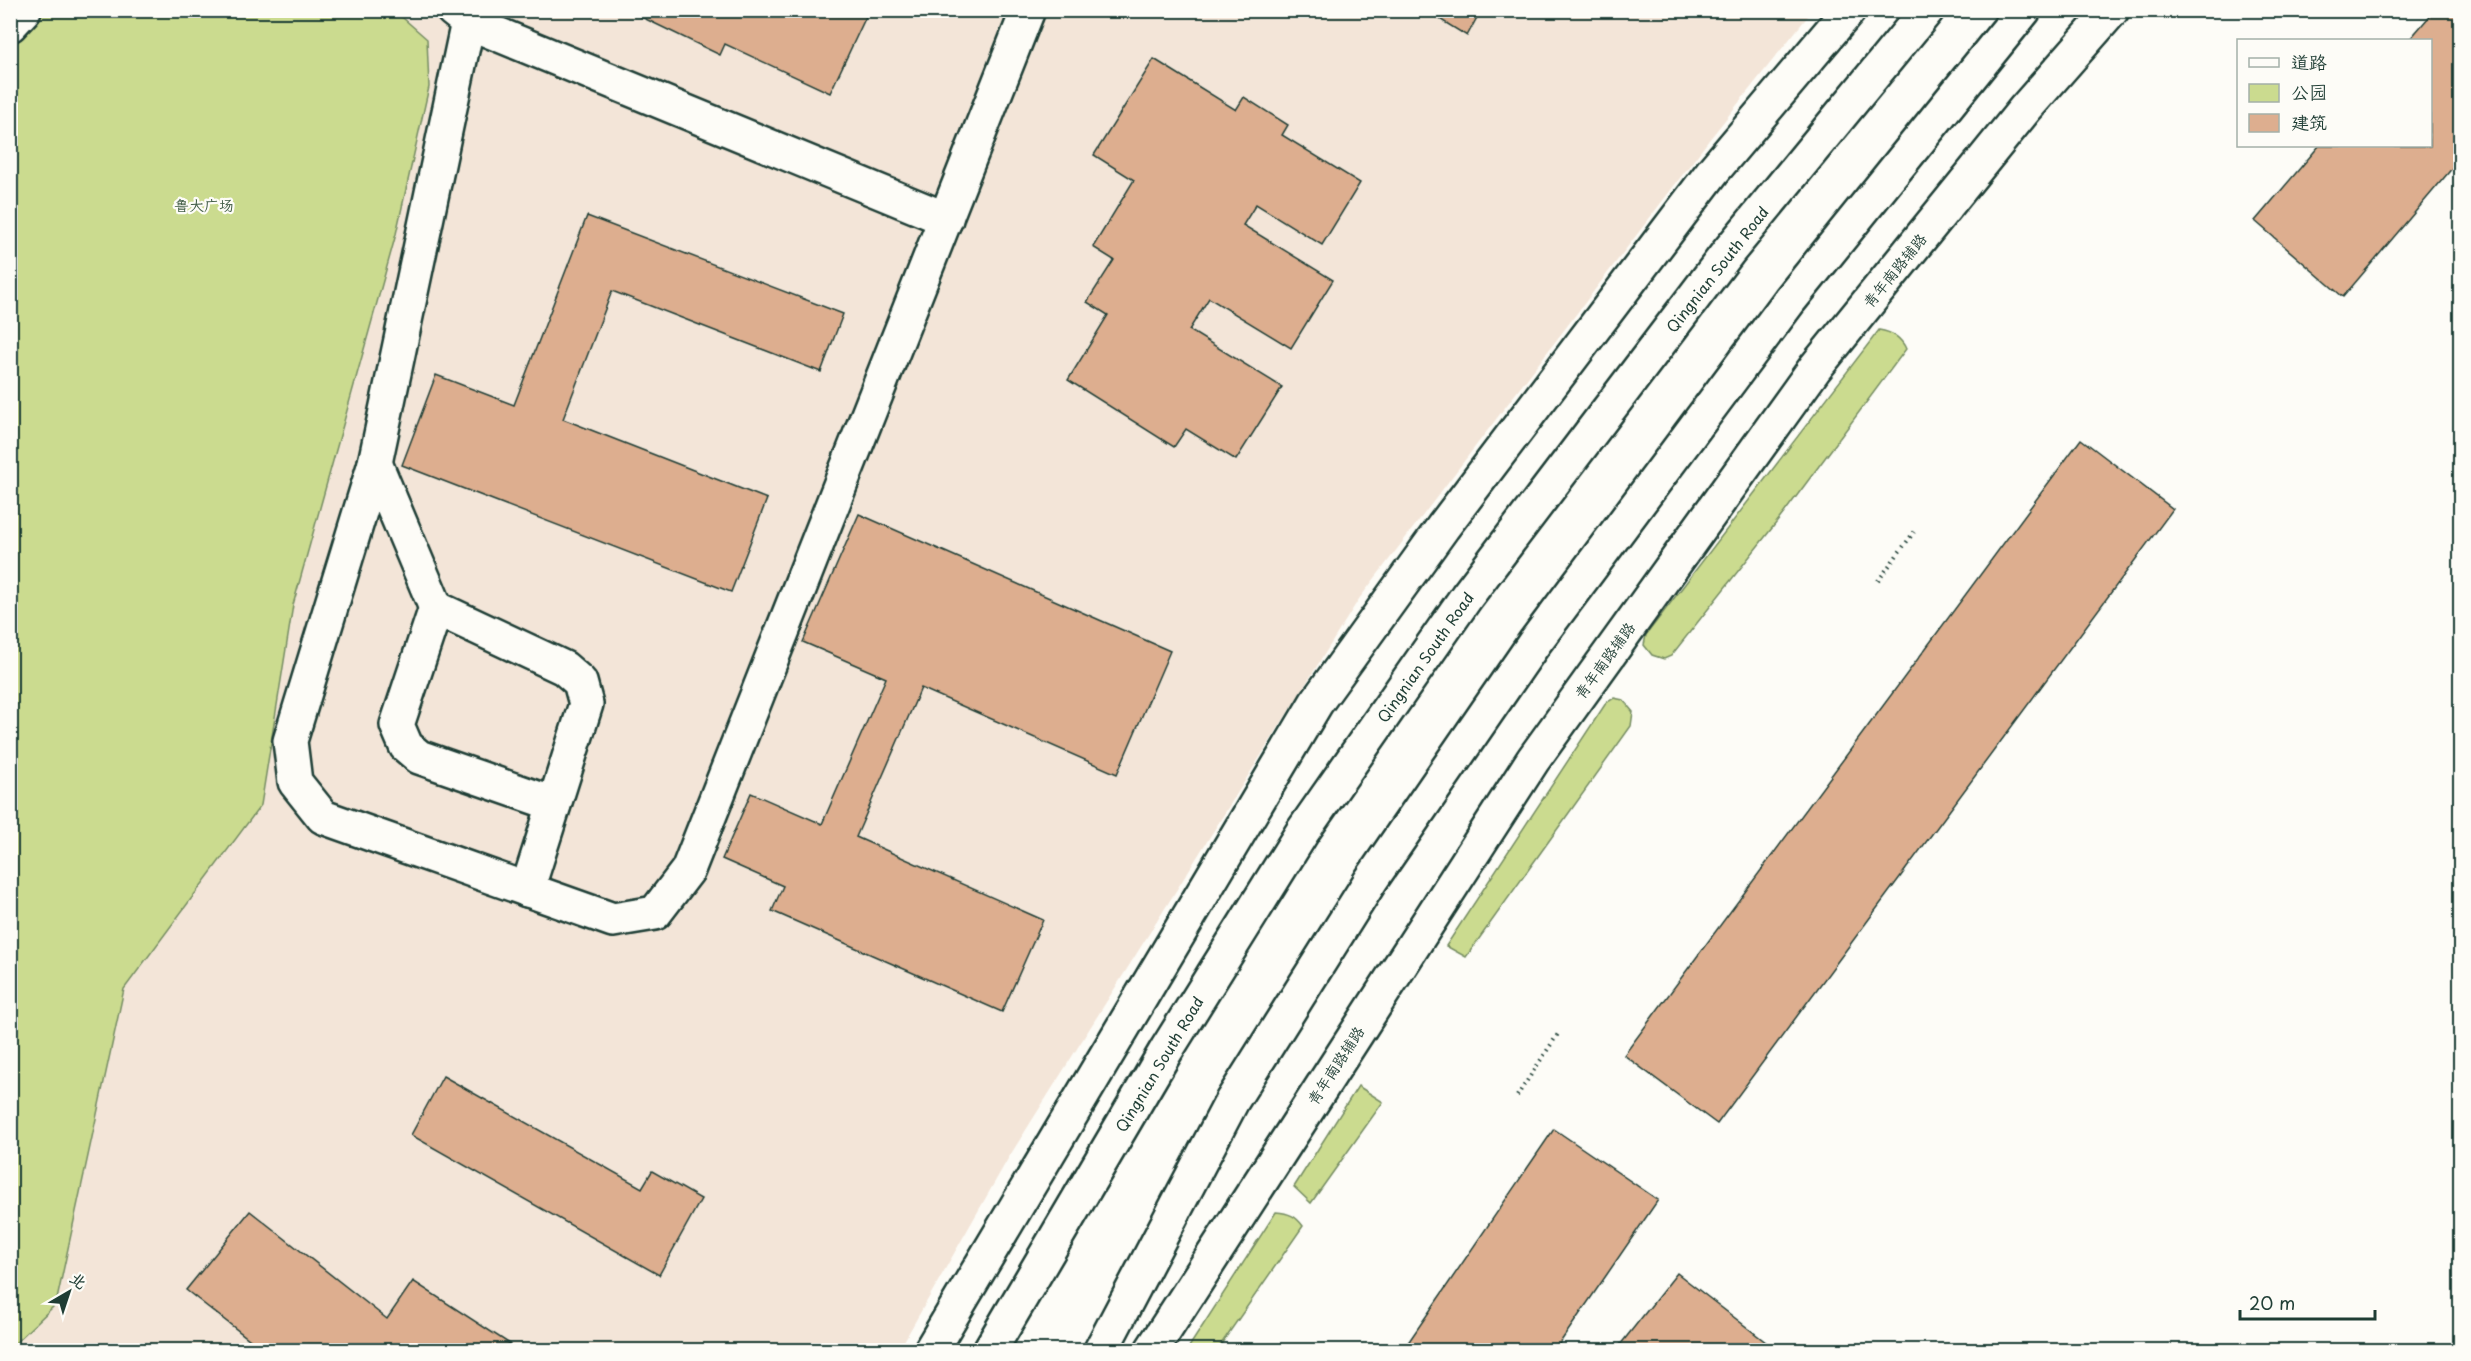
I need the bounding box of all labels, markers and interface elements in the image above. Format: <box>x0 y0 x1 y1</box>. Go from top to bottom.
legend <box>2237 39 2432 147</box>
text: 道路 <box>2291 48 2327 75</box>
text: 公园 <box>2291 78 2327 105</box>
text: 建筑 <box>2291 108 2327 135</box>
park label: 鲁大广场 <box>174 193 234 216</box>
street label: Qingnian South Road <box>1660 201 1774 337</box>
street label: 青年南路辅路 <box>1857 228 1931 312</box>
street label: Qingnian South Road <box>1371 587 1479 727</box>
street label: 青年南路辅路 <box>1568 617 1640 703</box>
street label: Qingnian South Road <box>1109 992 1209 1136</box>
street label: 青年南路辅路 <box>1301 1021 1369 1109</box>
north arrow <box>39 1262 99 1322</box>
text: 北 <box>65 1265 93 1294</box>
scale bar <box>2240 1283 2375 1321</box>
text: 20 m <box>2249 1289 2295 1316</box>

